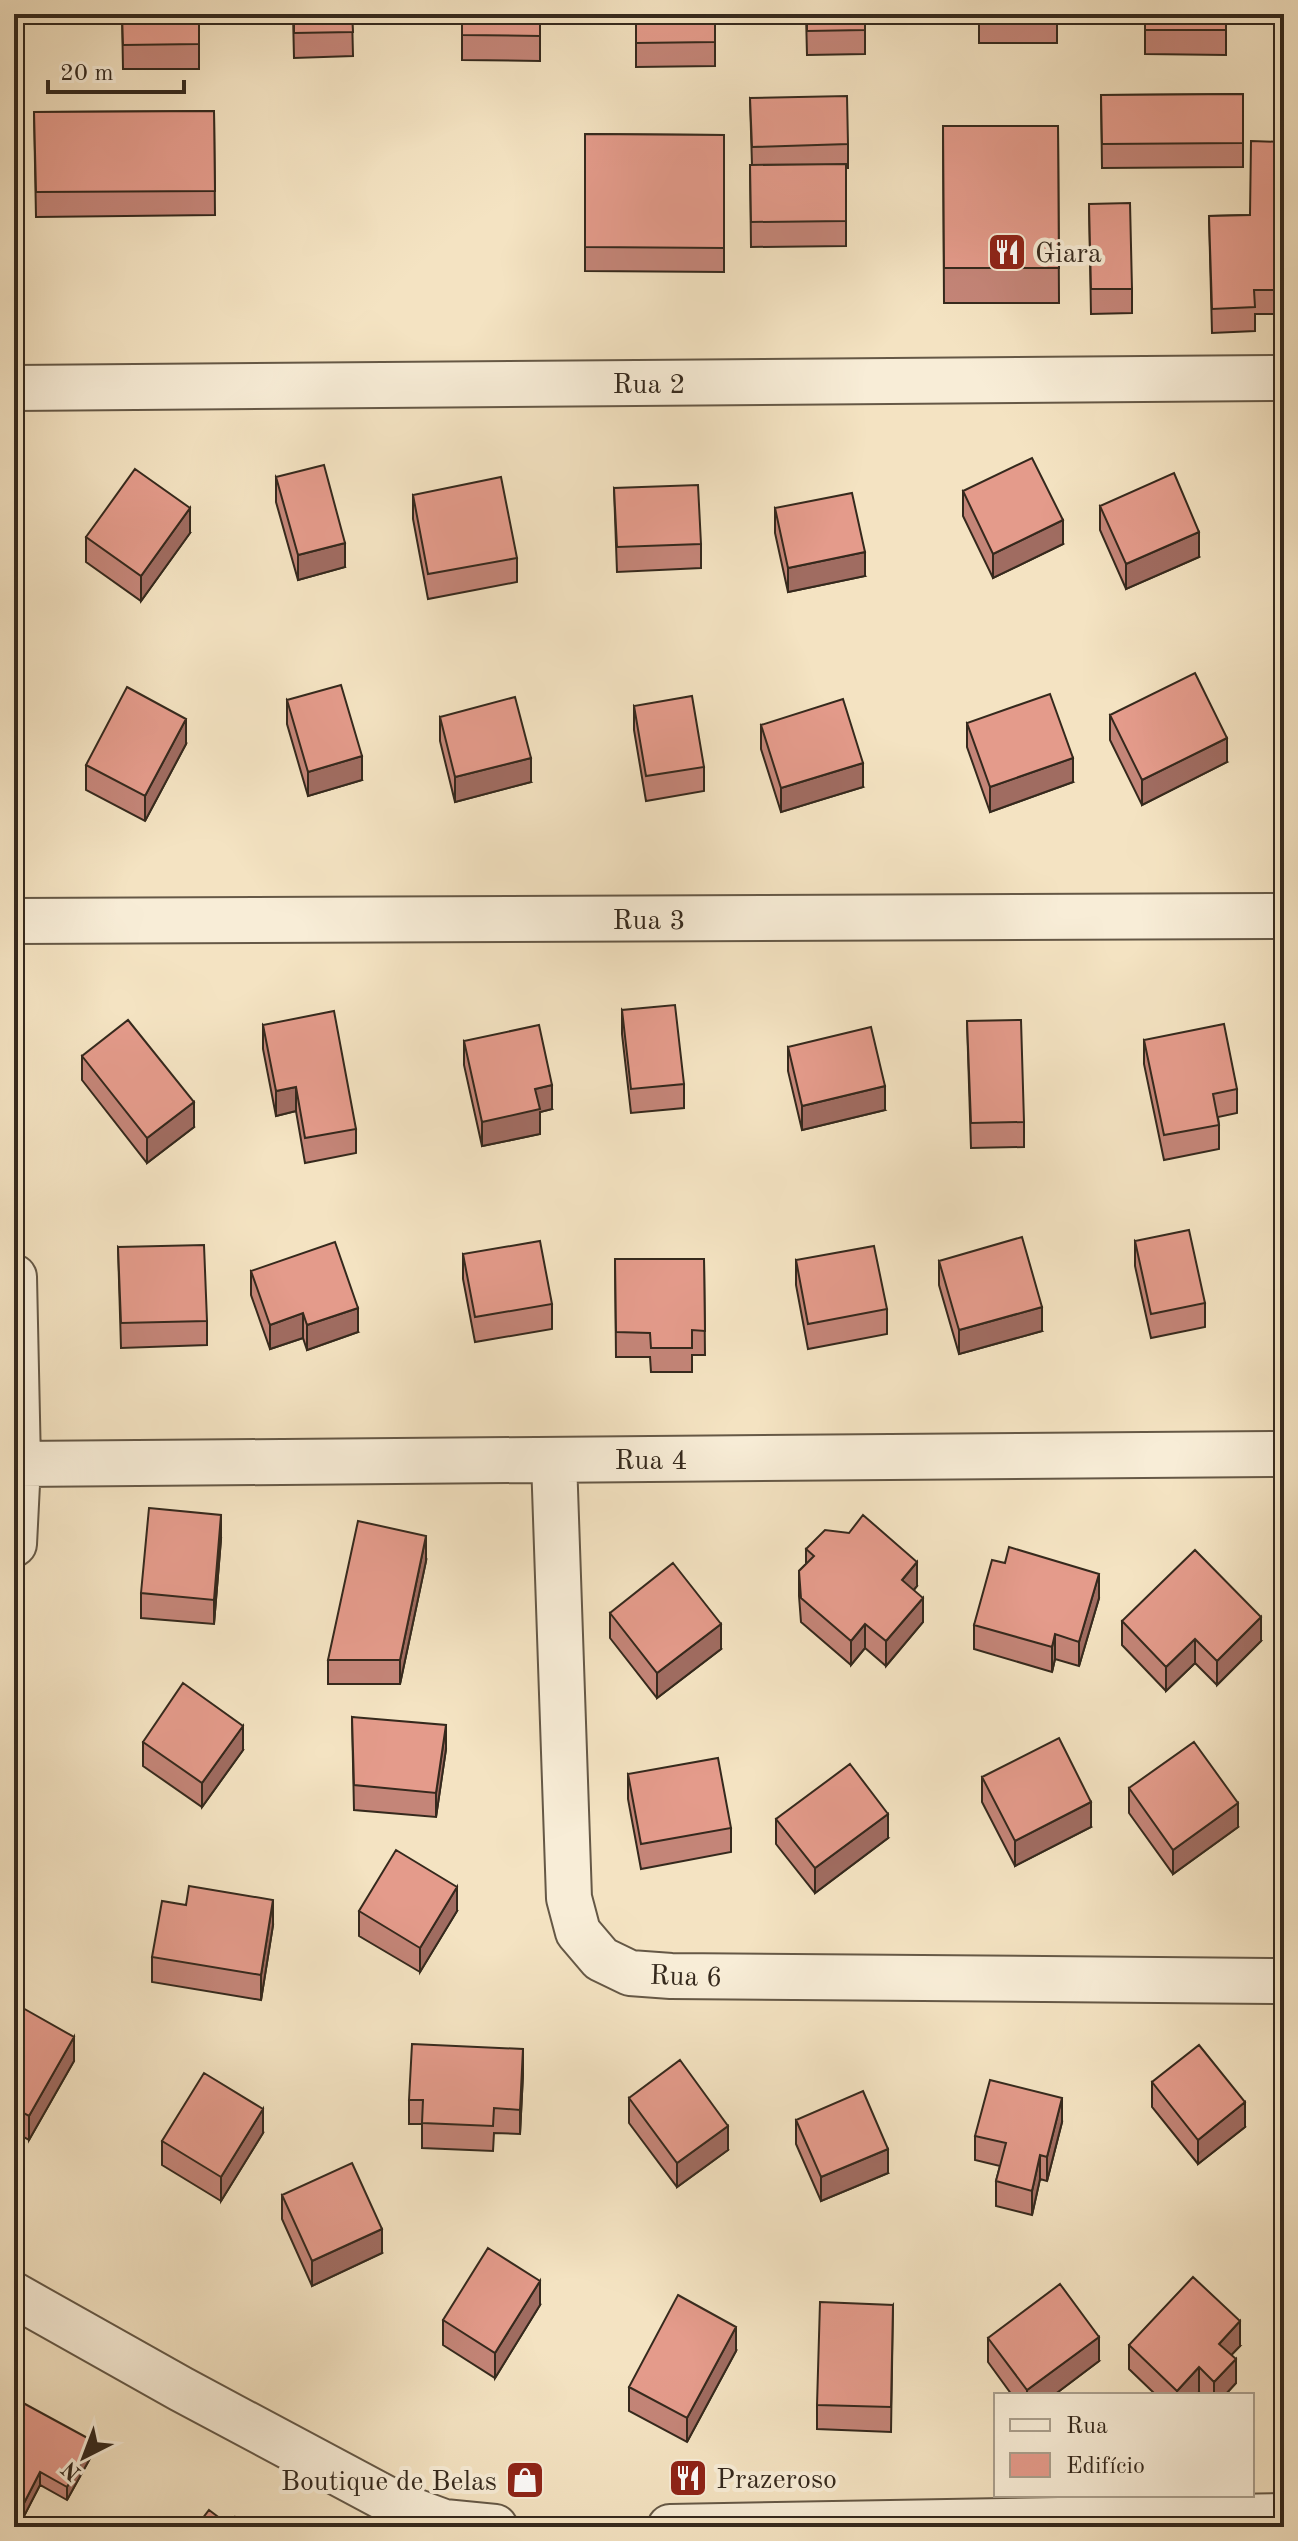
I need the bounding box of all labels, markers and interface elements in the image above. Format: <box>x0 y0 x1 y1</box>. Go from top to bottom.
scale bar <box>48 44 184 94</box>
text: 20 m <box>60 62 114 86</box>
restaurant icon: Giara <box>986 231 1028 273</box>
place label: Giara <box>1035 241 1102 269</box>
street label: Rua 2 <box>613 372 685 400</box>
street label: Rua 3 <box>613 908 685 936</box>
street label: Rua 4 <box>615 1448 687 1476</box>
street label: Rua 6 <box>649 1963 723 1993</box>
legend <box>994 2393 1254 2497</box>
text: Rua <box>1066 2415 1108 2439</box>
north arrow <box>44 2417 124 2497</box>
text: Edifício <box>1066 2455 1145 2479</box>
text: N <box>58 2456 86 2484</box>
restaurant icon: Prazeroso <box>667 2457 709 2499</box>
shop icon: Boutique de Belas <box>504 2459 546 2501</box>
place label: Prazeroso <box>716 2467 837 2495</box>
place label: Boutique de Belas <box>281 2469 497 2497</box>

